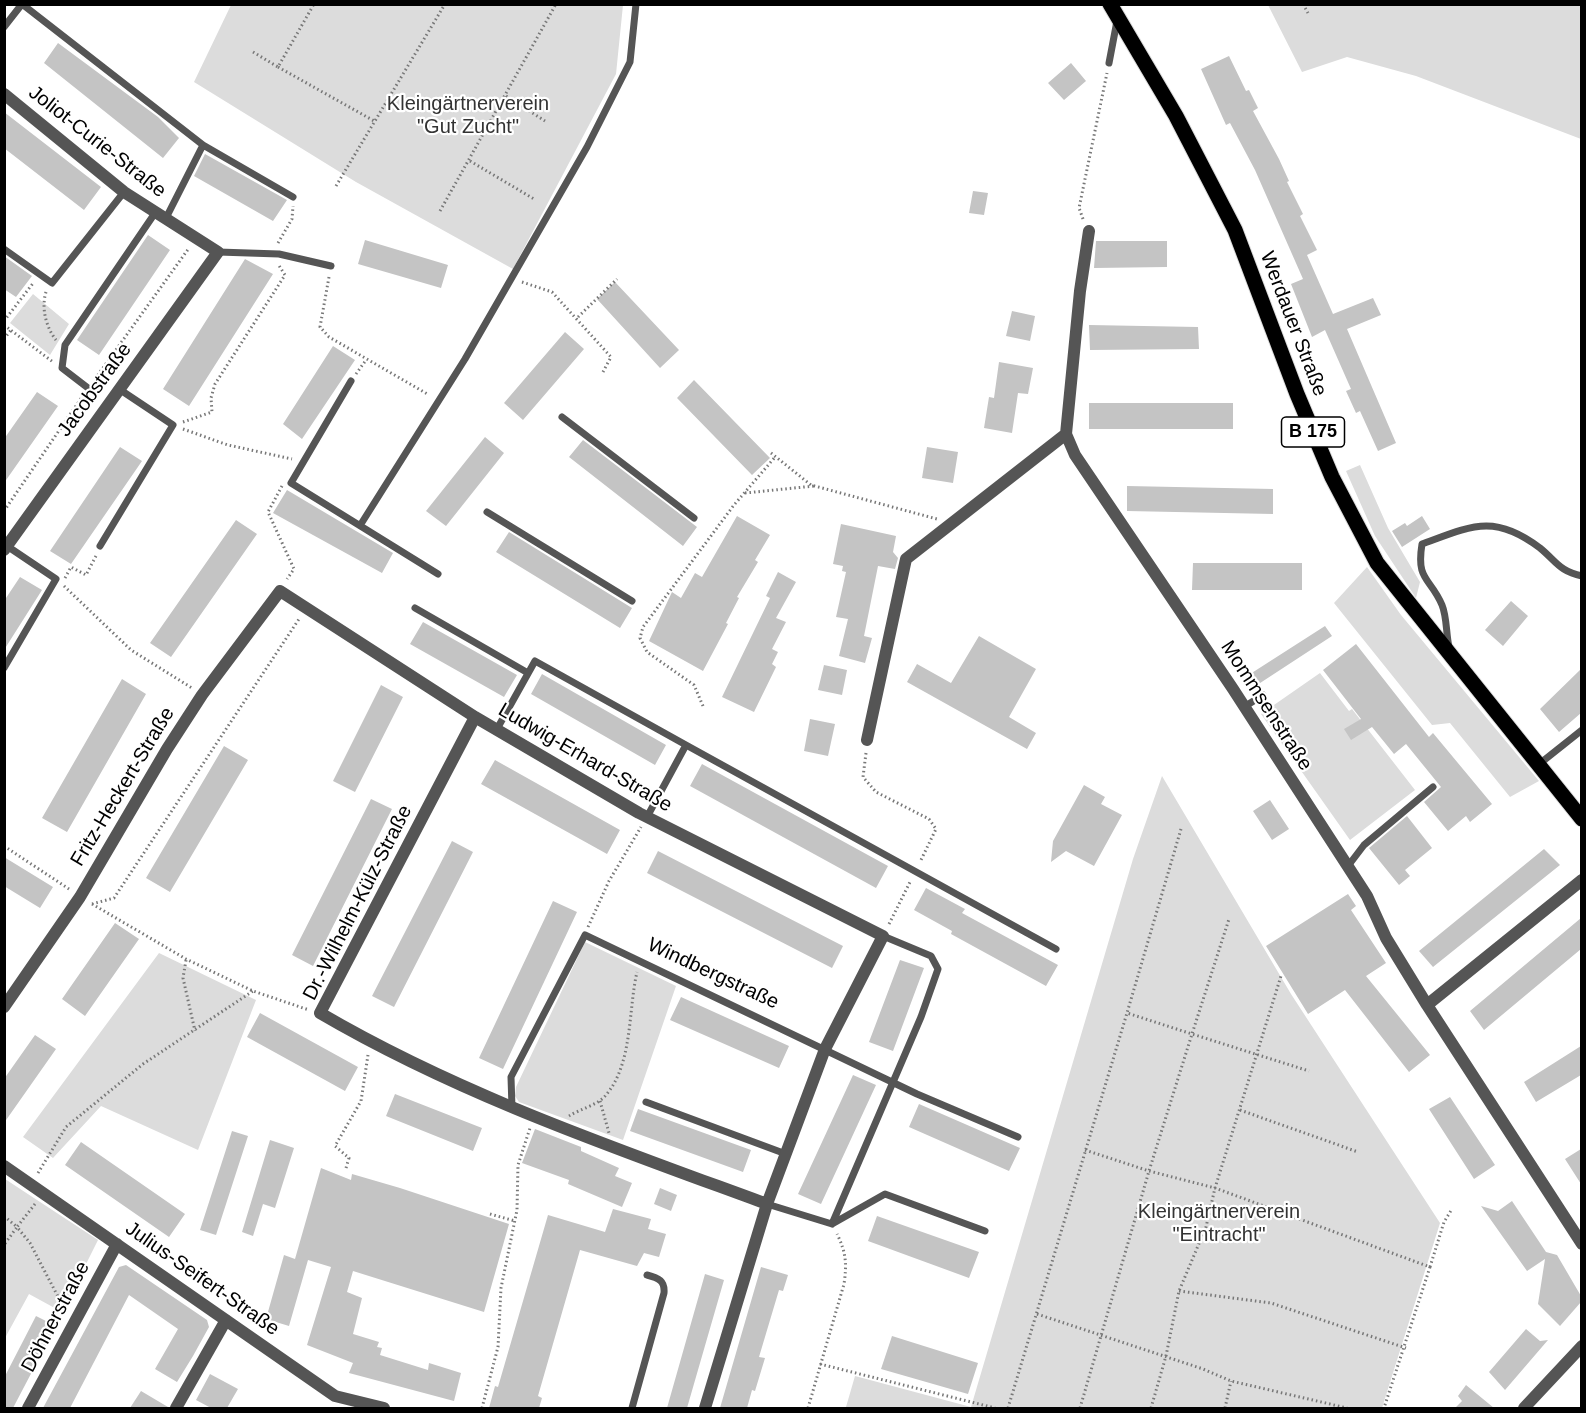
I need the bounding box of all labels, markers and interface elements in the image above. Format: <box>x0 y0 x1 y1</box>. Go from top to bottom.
street label: Joliot-Curie-Straße <box>23 81 171 203</box>
park label: Kleingärtnerverein "Gut Zucht" <box>387 92 549 139</box>
street label: Werdauer Straße <box>1254 248 1332 400</box>
street label: Jacobstraße <box>53 338 137 442</box>
road number: B 175 <box>1282 417 1344 447</box>
street label: Mommsenstraße <box>1215 637 1317 775</box>
street label: Ludwig-Erhard-Straße <box>494 698 676 818</box>
street label: Fritz-Heckert-Straße <box>66 703 180 871</box>
street label: Dr.-Wilhelm-Külz-Straße <box>298 802 418 1004</box>
street label: Windbergstraße <box>643 933 783 1015</box>
park label: Kleingärtnerverein "Eintracht" <box>1138 1200 1300 1247</box>
street label: Julius-Seifert-Straße <box>120 1217 284 1341</box>
street label: Döhnerstraße <box>17 1257 95 1377</box>

